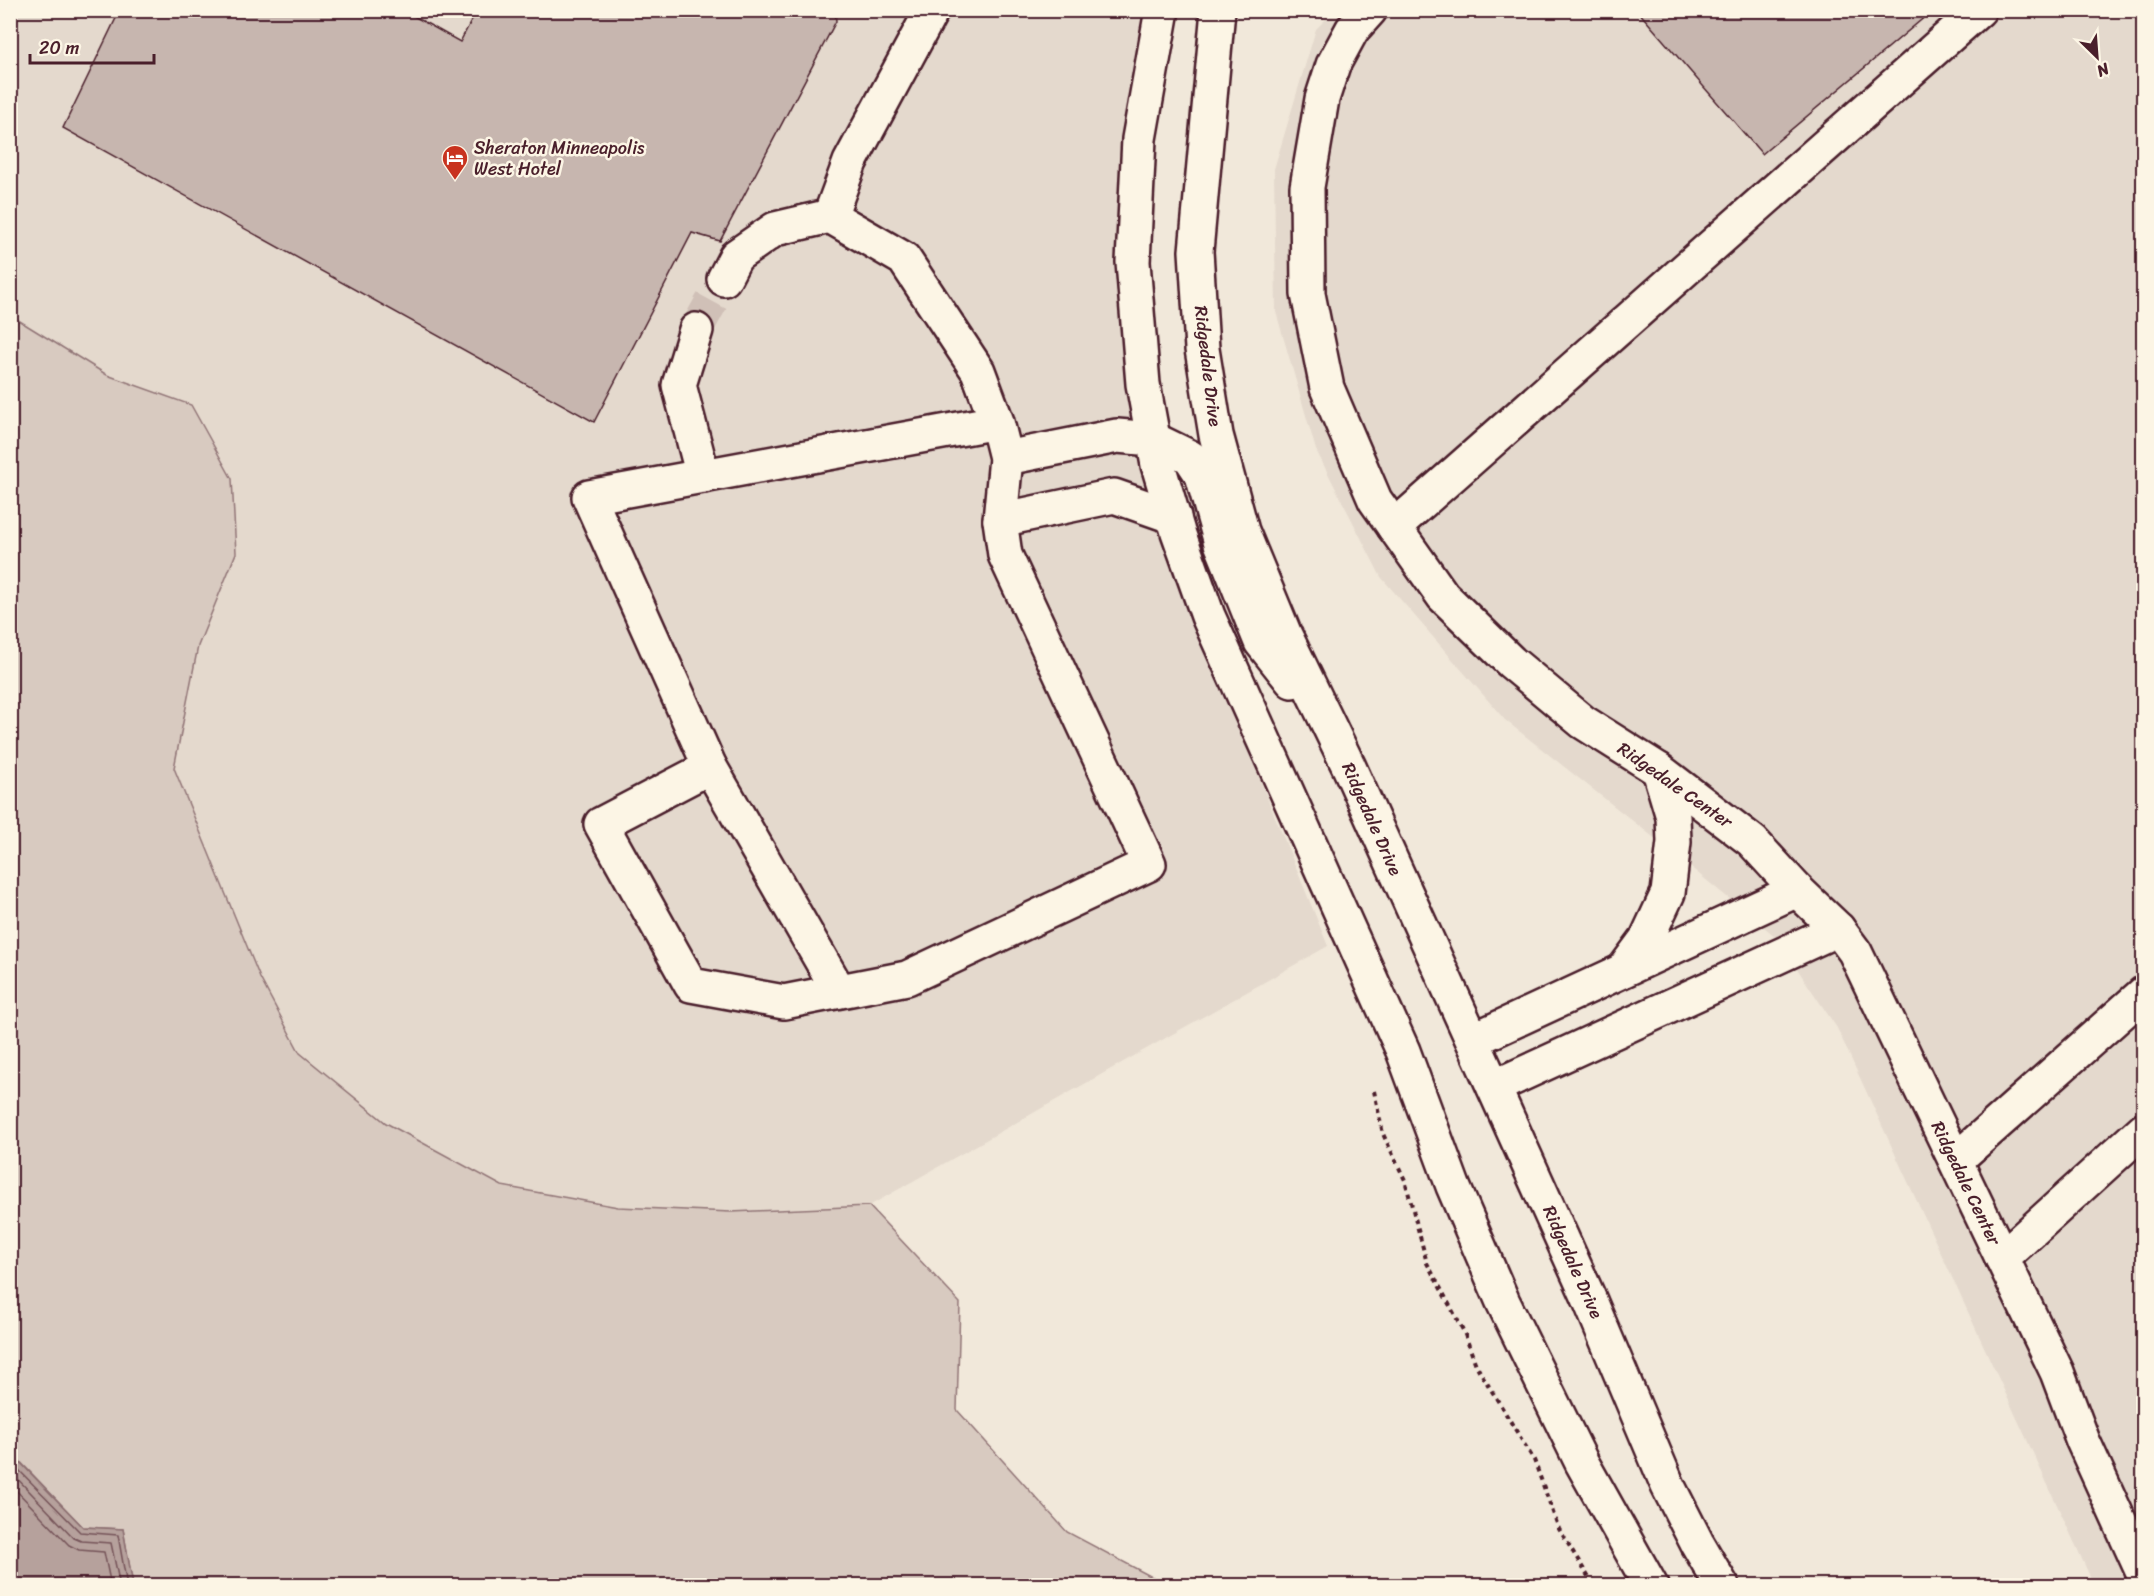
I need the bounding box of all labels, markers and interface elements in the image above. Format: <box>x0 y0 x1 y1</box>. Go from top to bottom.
scale bar <box>30 27 154 65</box>
north arrow <box>2067 27 2127 87</box>
text: 20 m <box>39 32 79 64</box>
text: N <box>2091 54 2115 86</box>
place label: Sheraton Minneapolis West Hotel <box>474 132 645 185</box>
hotel icon: Sheraton Minneapolis West Hotel <box>440 143 470 181</box>
street label: Ridgedale Drive <box>1185 304 1231 429</box>
street label: Ridgedale Center <box>1611 733 1741 838</box>
street label: Ridgedale Drive <box>1333 757 1411 881</box>
street label: Ridgedale Center <box>1922 1115 2011 1252</box>
street label: Ridgedale Drive <box>1534 1200 1612 1324</box>

